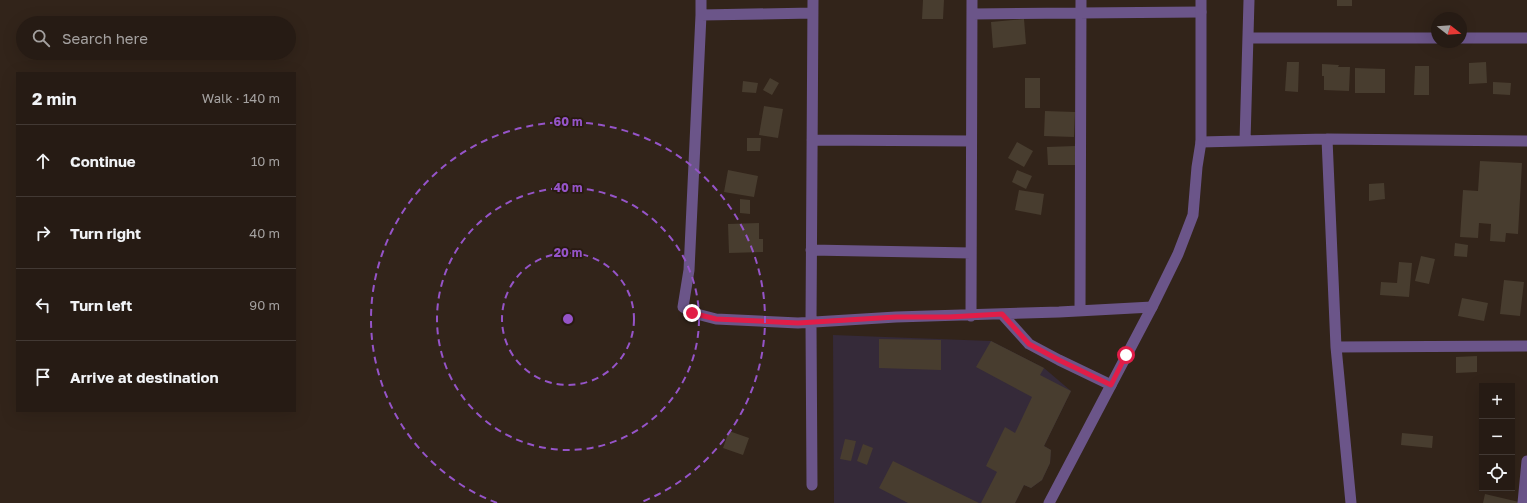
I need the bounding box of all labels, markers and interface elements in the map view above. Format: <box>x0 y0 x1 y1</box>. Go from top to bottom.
north arrow <box>1431 12 1467 48</box>
search box <box>16 16 296 60</box>
icon: search <box>30 27 52 49</box>
text: Search here <box>62 29 148 47</box>
text: 2 min <box>32 88 76 109</box>
text: Walk · 140 m <box>202 90 280 106</box>
text: 60 m <box>554 114 582 129</box>
icon: ahead <box>32 150 54 172</box>
text: Continue <box>70 152 136 170</box>
text: 10 m <box>251 153 280 169</box>
text: 40 m <box>554 180 582 195</box>
icon: right <box>32 222 54 244</box>
text: Turn right <box>70 224 141 242</box>
text: 40 m <box>249 225 280 241</box>
text: 20 m <box>554 245 582 260</box>
icon: left <box>32 294 54 316</box>
text: Turn left <box>70 296 132 314</box>
text: 90 m <box>249 297 280 313</box>
route end <box>683 304 701 322</box>
centre of rings <box>561 312 575 326</box>
route start <box>1117 346 1135 364</box>
icon: arrive <box>32 366 54 388</box>
text: Arrive at destination <box>70 368 219 386</box>
map controls <box>1479 383 1515 491</box>
button: + <box>1479 383 1515 419</box>
button: − <box>1479 419 1515 455</box>
button: locate <box>1479 455 1515 491</box>

